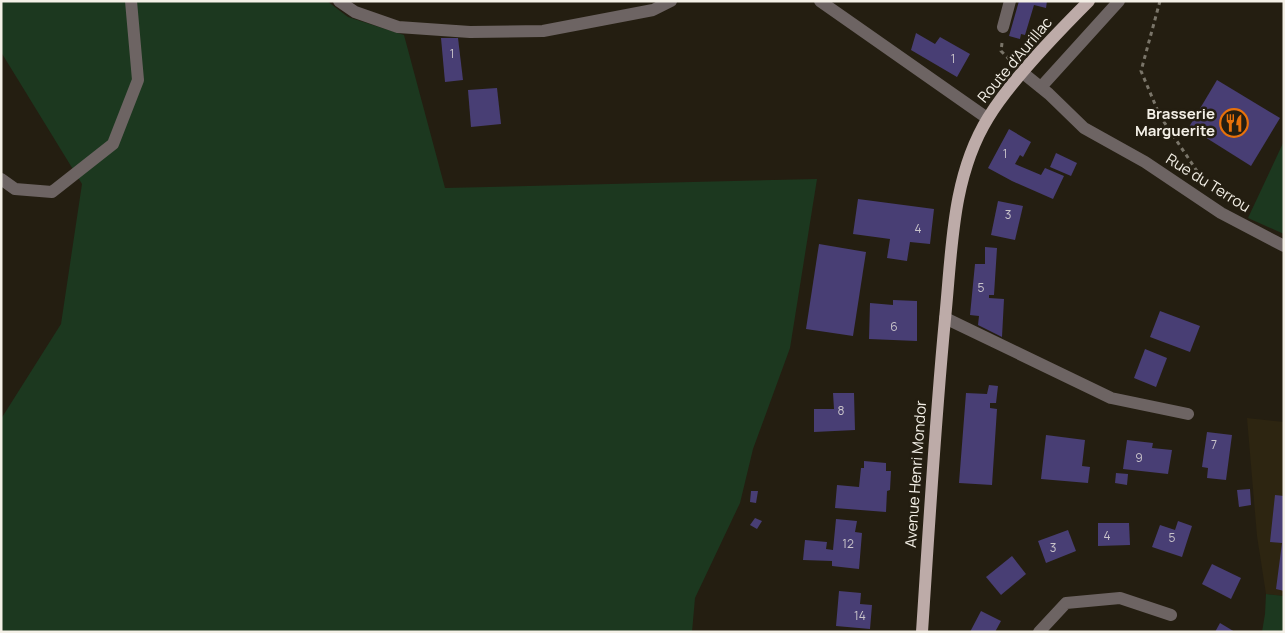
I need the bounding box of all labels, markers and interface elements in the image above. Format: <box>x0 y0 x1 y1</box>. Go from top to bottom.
street label: Route d'Aurillac <box>973 12 1057 107</box>
house number: 1 <box>450 45 454 62</box>
house number: 1 <box>951 50 955 67</box>
place label: Brasserie Marguerite <box>1135 103 1215 141</box>
restaurant icon: Brasserie Marguerite <box>1219 108 1249 138</box>
house number: 1 <box>1003 145 1007 162</box>
street label: Rue du Terrou <box>1162 148 1254 217</box>
house number: 3 <box>1005 206 1011 223</box>
house number: 4 <box>914 220 922 237</box>
house number: 5 <box>978 279 985 296</box>
house number: 6 <box>890 318 898 335</box>
street label: Avenue Henri Mondor <box>900 399 931 548</box>
house number: 8 <box>838 402 845 419</box>
house number: 7 <box>1211 436 1217 453</box>
house number: 9 <box>1135 449 1143 466</box>
house number: 4 <box>1103 527 1111 544</box>
house number: 5 <box>1169 529 1176 546</box>
house number: 12 <box>842 535 854 552</box>
house number: 3 <box>1050 539 1056 556</box>
house number: 14 <box>854 607 866 624</box>

